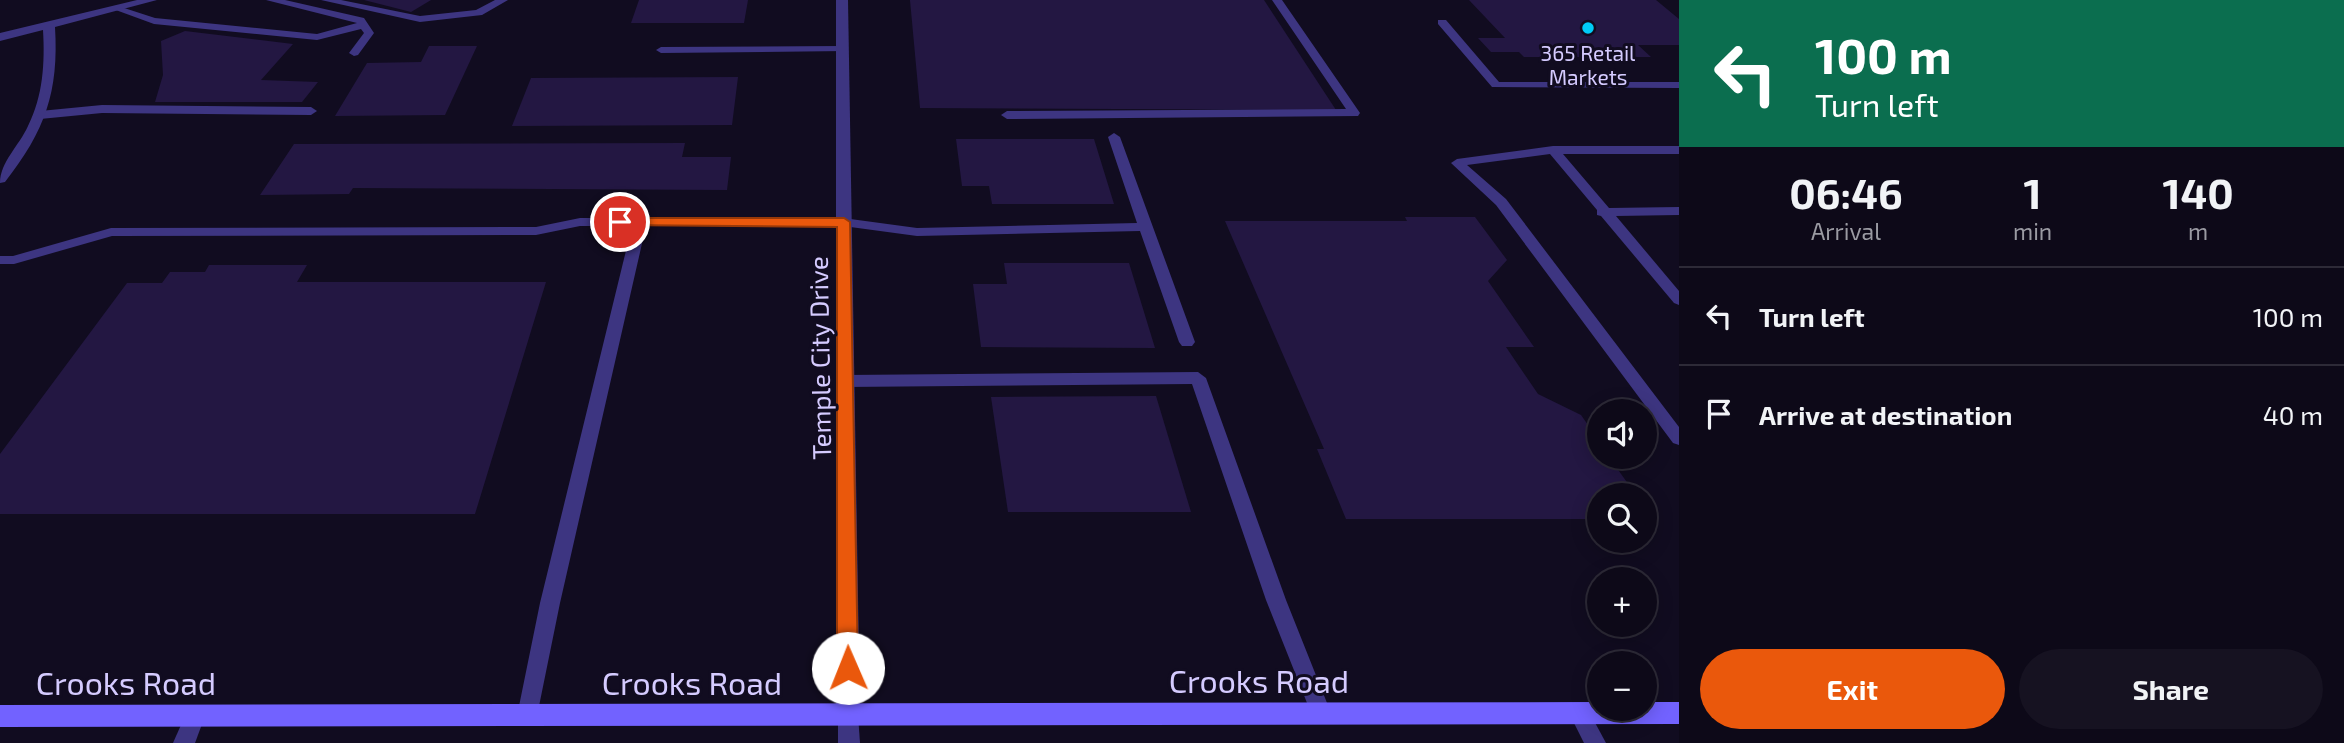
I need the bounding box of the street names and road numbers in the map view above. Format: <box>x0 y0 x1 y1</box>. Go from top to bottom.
street label: Temple City Drive <box>802 256 836 460</box>
street label: Crooks Road <box>1169 661 1349 699</box>
street label: Crooks Road <box>36 663 216 701</box>
street label: Crooks Road <box>602 663 782 701</box>

